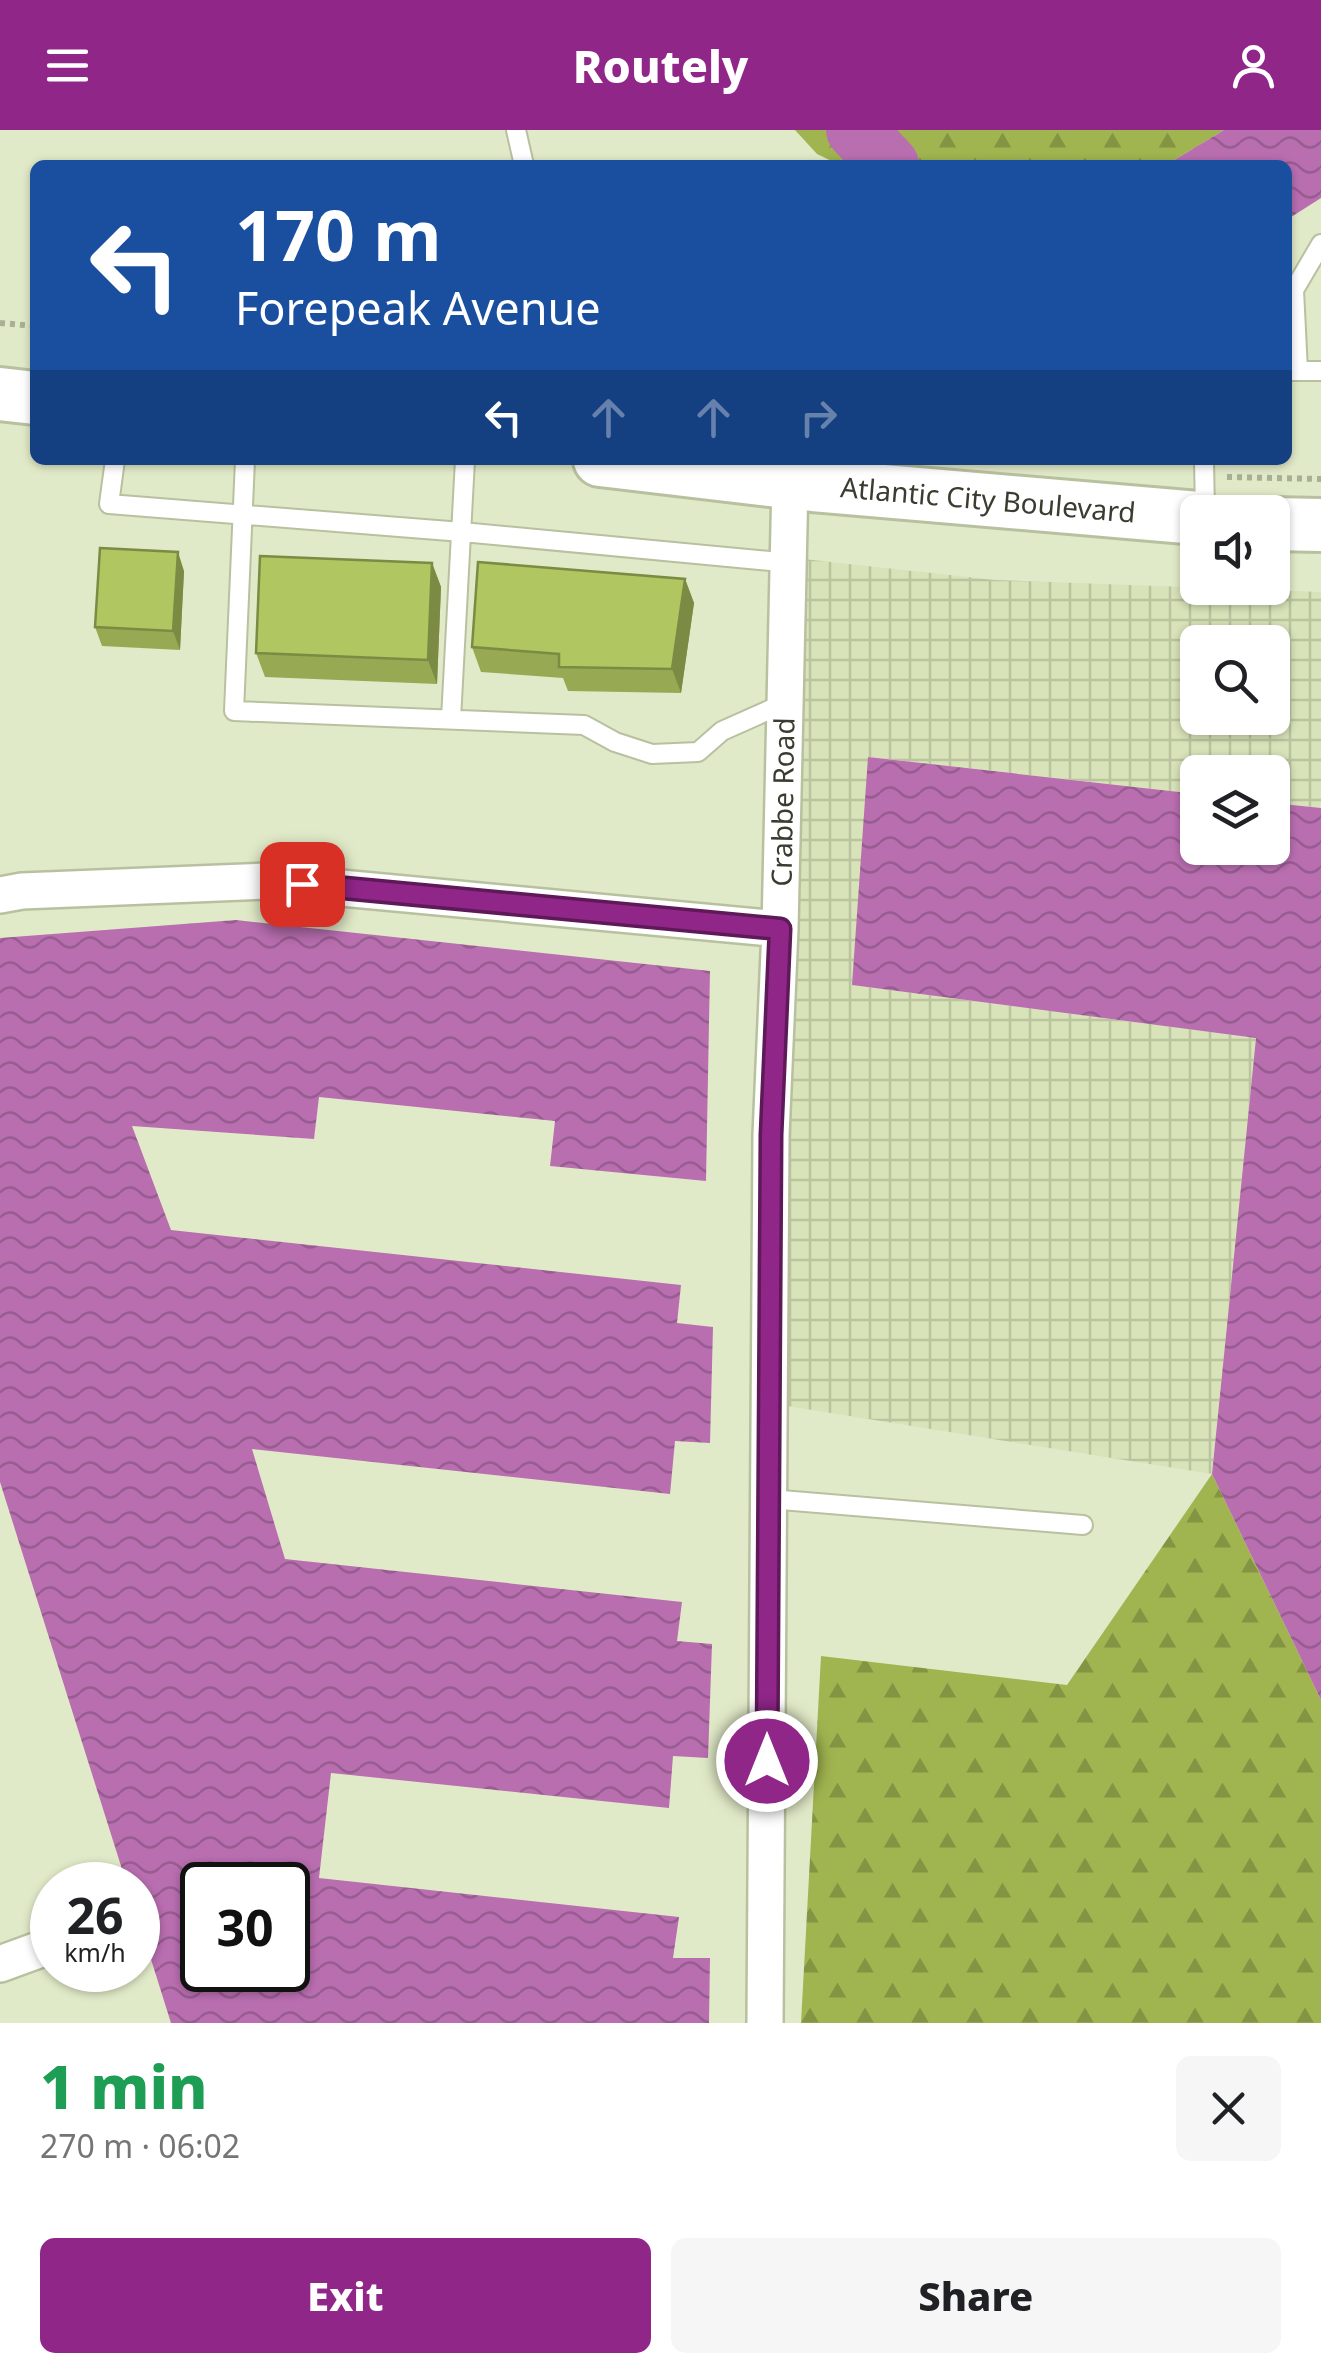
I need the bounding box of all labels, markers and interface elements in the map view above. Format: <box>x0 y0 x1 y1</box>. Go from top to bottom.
text: Routely <box>573 35 748 96</box>
icon: menu <box>40 38 95 93</box>
icon: person <box>1226 38 1281 93</box>
text: 170 m <box>235 186 442 282</box>
icon: left <box>70 200 200 330</box>
text: Forepeak Avenue <box>235 277 601 338</box>
icon: left <box>476 390 531 445</box>
icon: ahead <box>581 390 636 445</box>
icon: ahead <box>686 390 741 445</box>
icon: right <box>791 390 846 445</box>
street label: Atlantic City Boulevard <box>839 467 1137 531</box>
map controls <box>1180 495 1290 865</box>
button: sound <box>1180 495 1290 605</box>
button: search <box>1180 625 1290 735</box>
street label: Crabbe Road <box>762 717 802 887</box>
button: layers <box>1180 755 1290 865</box>
pin <box>260 842 345 927</box>
icon: arrive <box>275 857 330 912</box>
position arrow <box>715 1709 819 1813</box>
speed limit sign: 30 <box>180 1862 310 1992</box>
text: 26 <box>66 1881 124 1949</box>
text: km/h <box>64 1935 126 1969</box>
text: 1 min <box>40 2045 208 2127</box>
button: close <box>1176 2056 1281 2161</box>
text: 270 m · 06:02 <box>40 2124 240 2167</box>
button: Exit <box>40 2238 651 2353</box>
button: Share <box>671 2238 1281 2353</box>

